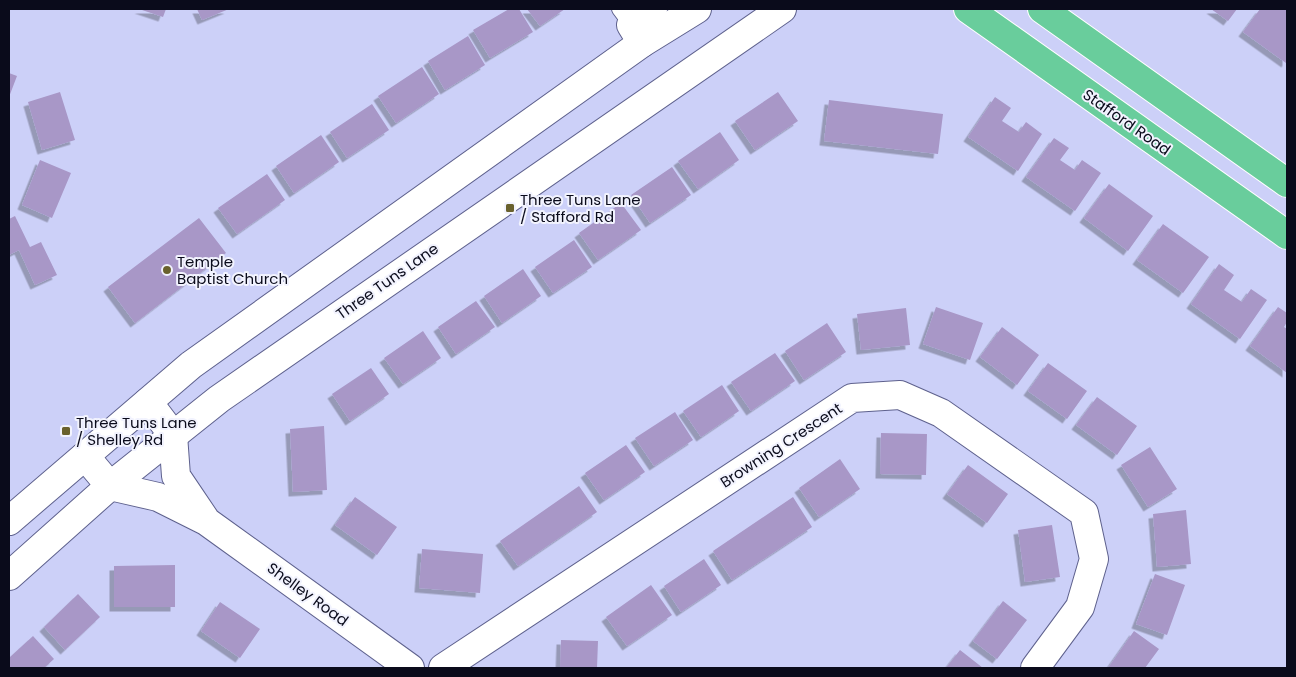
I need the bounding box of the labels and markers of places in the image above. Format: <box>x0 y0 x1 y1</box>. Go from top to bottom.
place label: Three Tuns Lane / Stafford Rd <box>520 189 641 227</box>
marker: Three Tuns Lane / Stafford Rd <box>504 202 516 214</box>
place label: Temple Baptist Church <box>177 251 288 289</box>
marker: Temple Baptist Church <box>161 264 173 276</box>
place label: Three Tuns Lane / Shelley Rd <box>76 412 197 450</box>
marker: Three Tuns Lane / Shelley Rd <box>60 425 72 437</box>

